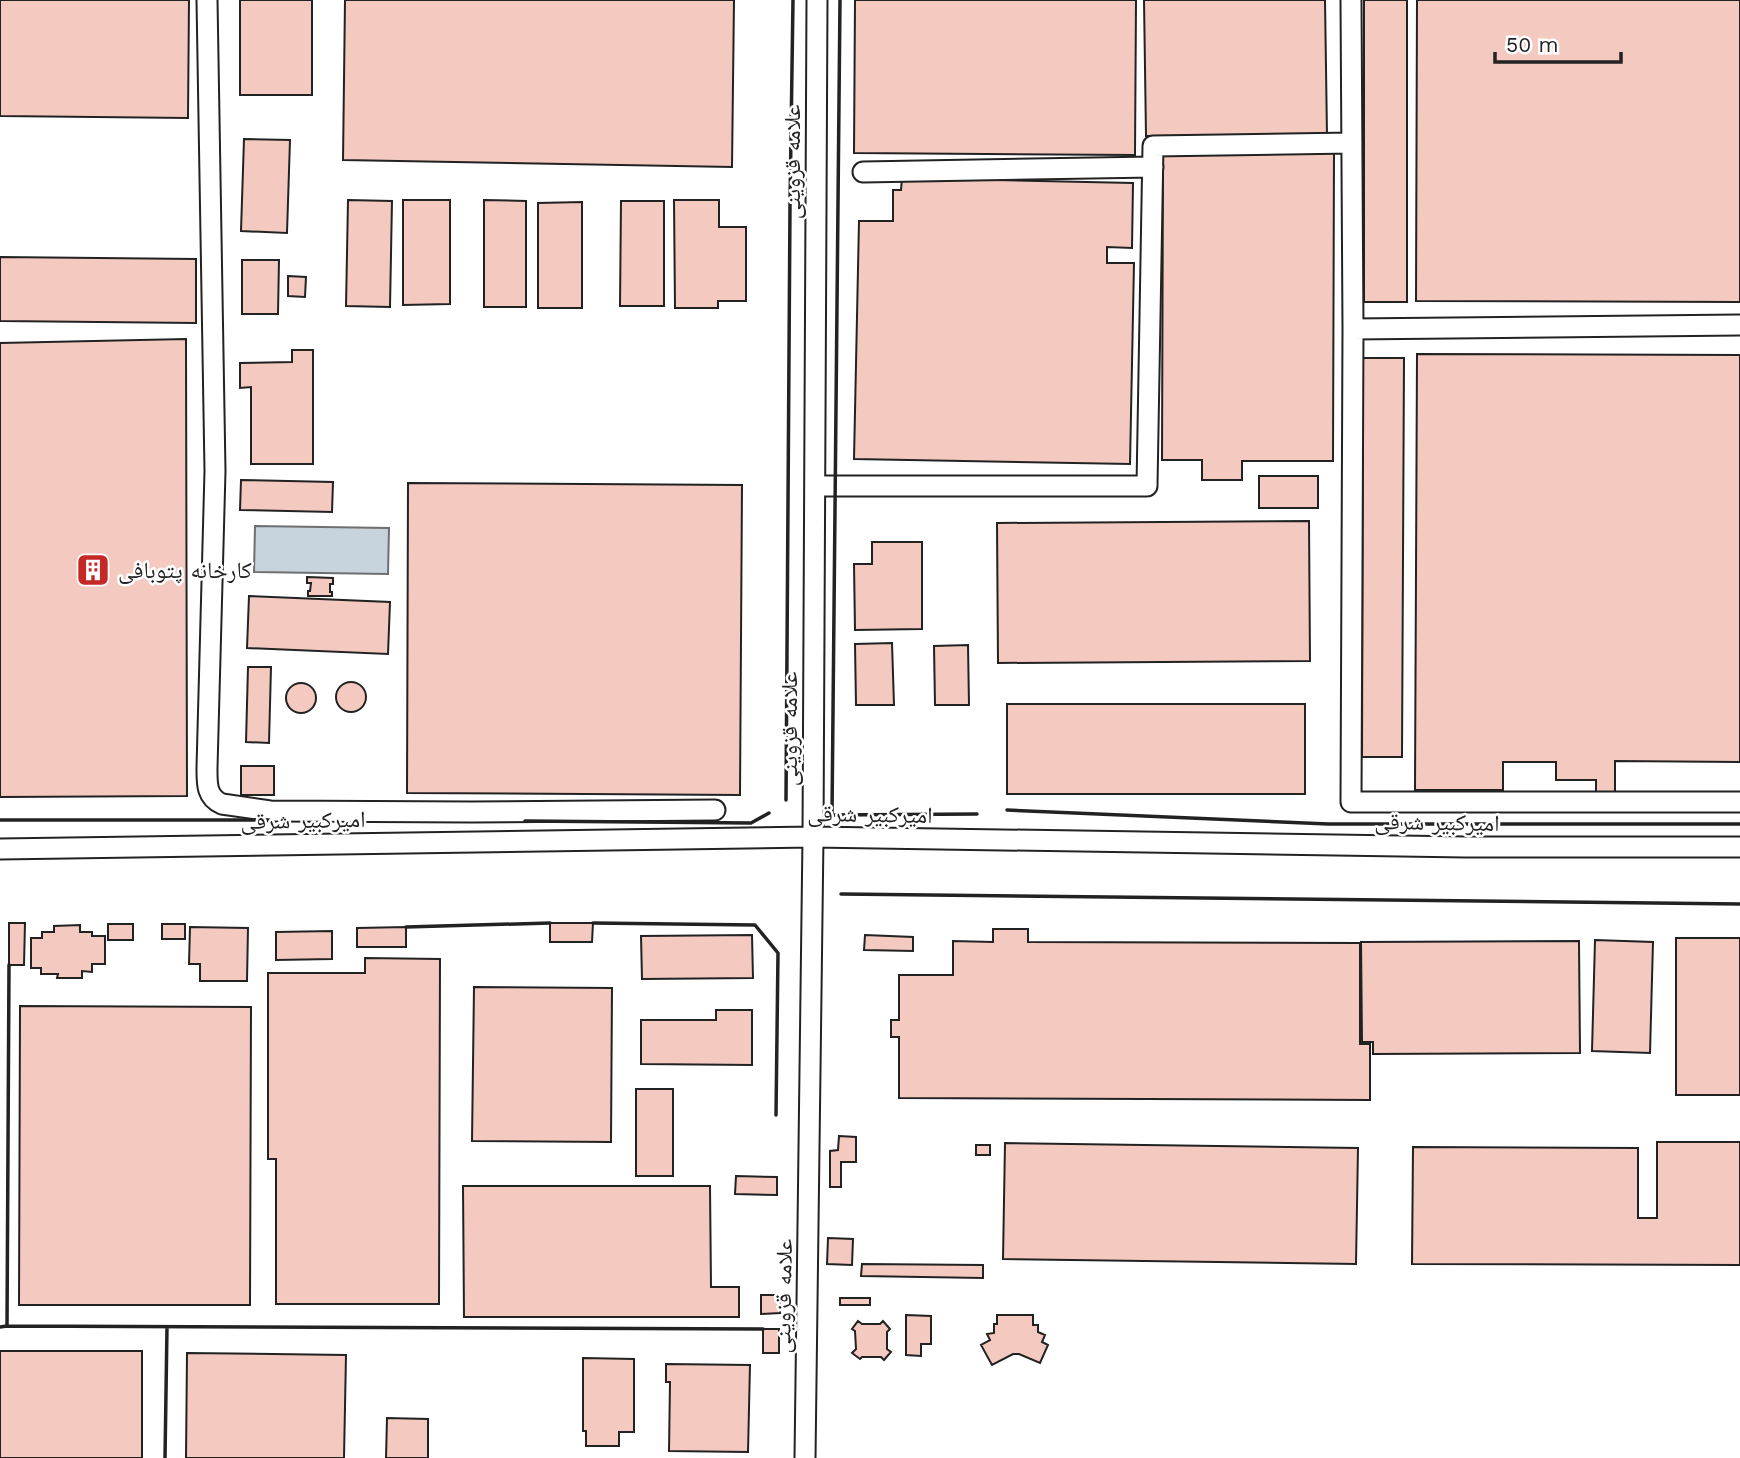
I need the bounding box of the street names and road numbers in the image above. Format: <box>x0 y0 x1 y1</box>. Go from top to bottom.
street label: علامه قزوینی <box>779 104 806 219</box>
street label: علامه قزوینی <box>776 671 803 786</box>
street label: امیرکبیر شرقی <box>807 800 933 829</box>
street label: امیرکبیر شرقی <box>240 806 366 835</box>
street label: امیرکبیر شرقی <box>1374 808 1500 837</box>
street label: علامه قزوینی <box>769 1238 798 1353</box>

